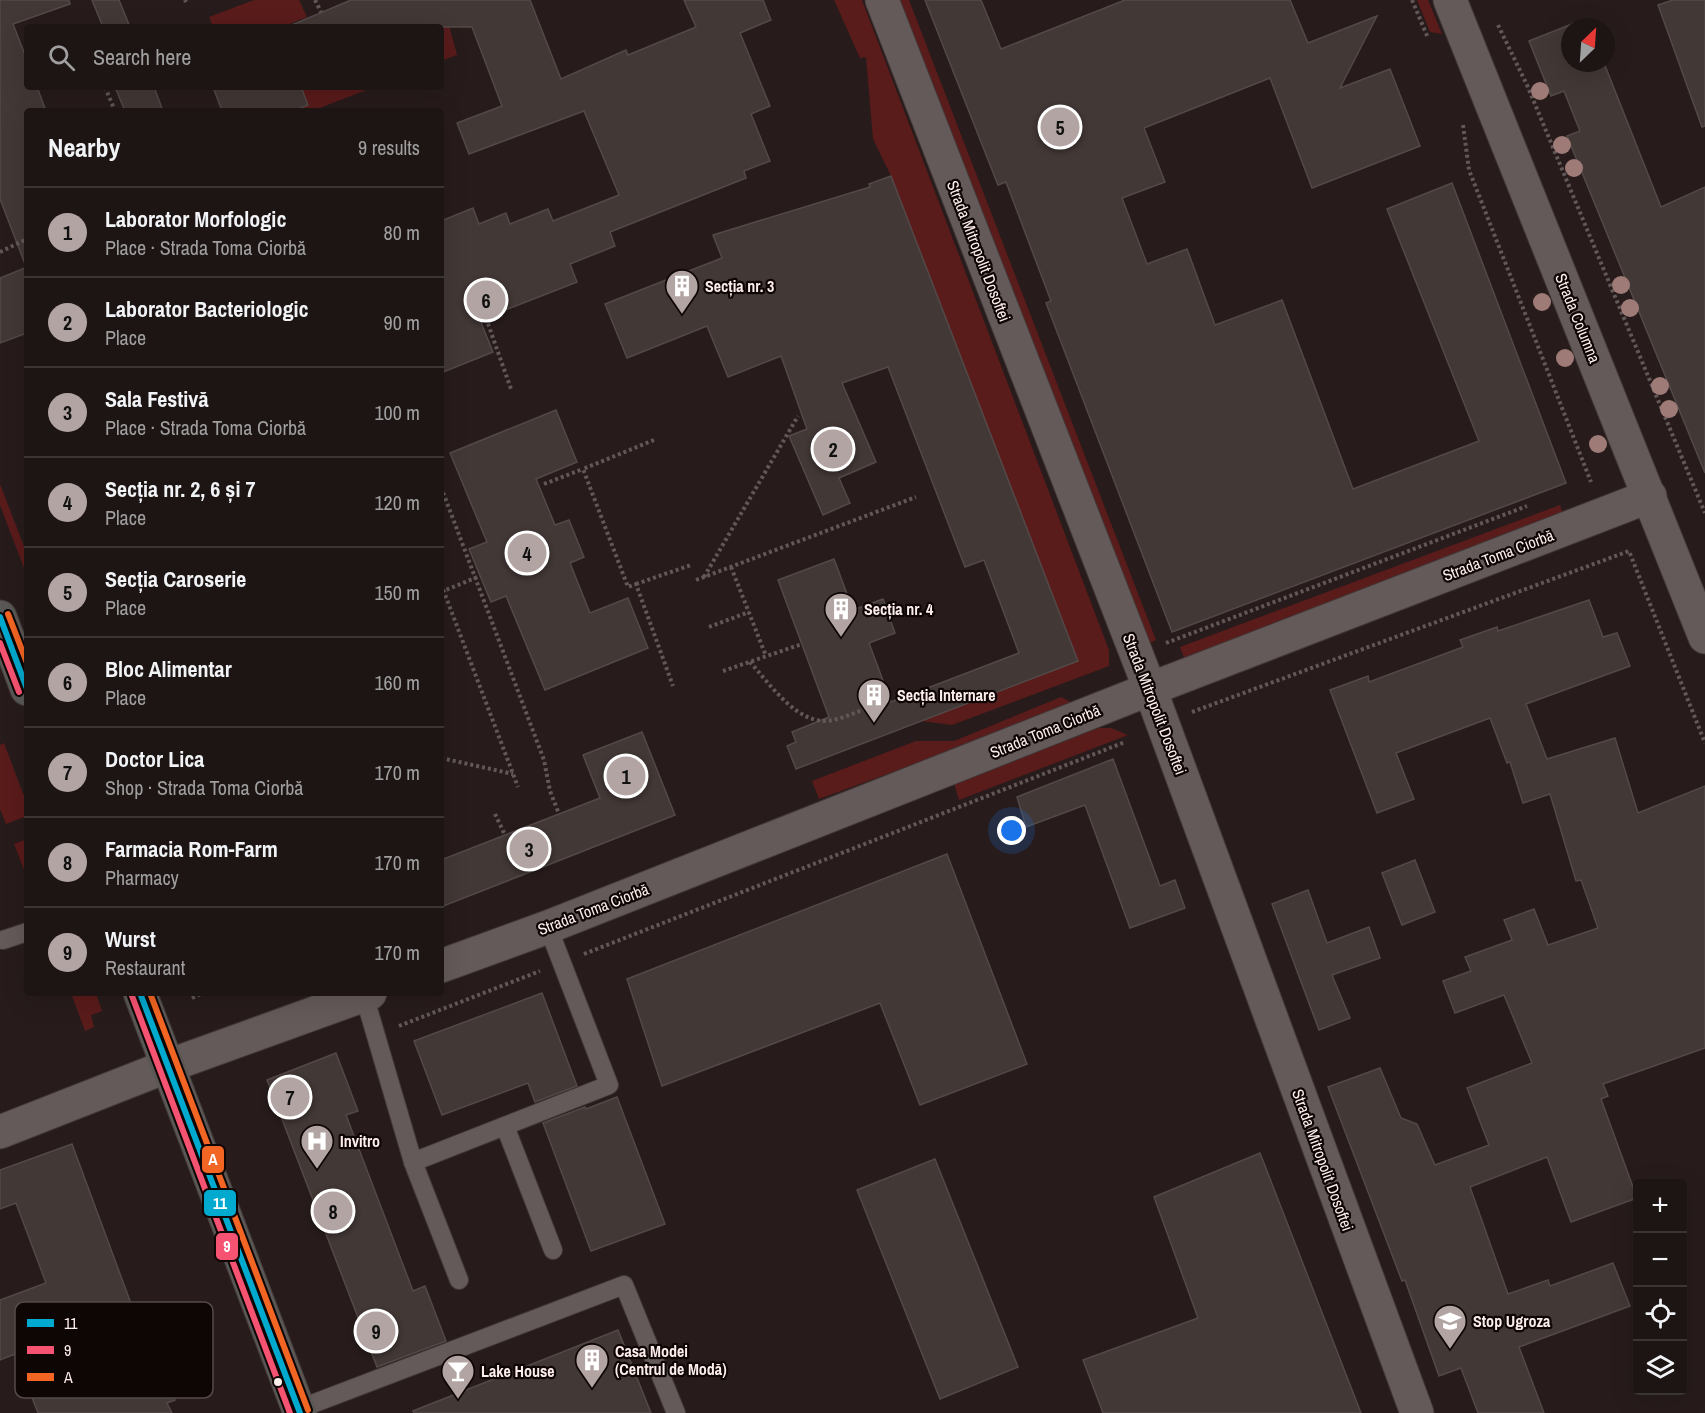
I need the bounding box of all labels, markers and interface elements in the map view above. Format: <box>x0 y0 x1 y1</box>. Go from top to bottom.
north arrow <box>1561 18 1615 72</box>
search box <box>24 24 444 90</box>
icon: search <box>45 41 78 74</box>
text: Search here <box>93 42 191 72</box>
pin: 5 <box>1040 104 1080 150</box>
text: Nearby <box>48 130 120 165</box>
text: 9 results <box>358 134 420 161</box>
street label: Strada Mitropolit Dosoftei <box>942 177 1016 325</box>
text: Laborator Morfologic <box>105 204 286 234</box>
text: 1 <box>63 219 72 246</box>
text: 80 m <box>384 219 420 246</box>
text: Place · Strada Toma Ciorbă <box>105 234 306 261</box>
building icon: Secția nr. 3 <box>664 268 700 315</box>
street label: Strada Columna <box>1550 270 1606 367</box>
place label: Secția nr. 3 <box>705 275 774 297</box>
pin: 6 <box>466 278 506 322</box>
text: Laborator Bacteriologic <box>105 294 309 324</box>
text: 2 <box>63 309 72 336</box>
text: 90 m <box>384 309 420 336</box>
text: Place <box>105 324 146 351</box>
text: Sala Festivă <box>105 384 208 414</box>
text: 3 <box>63 399 72 426</box>
text: 100 m <box>374 399 420 426</box>
text: Place · Strada Toma Ciorbă <box>105 414 306 441</box>
pin: 2 <box>814 426 852 472</box>
text: Secția nr. 2, 6 și 7 <box>105 474 255 504</box>
text: 4 <box>63 489 72 516</box>
text: 120 m <box>374 489 420 516</box>
text: Place <box>105 504 146 531</box>
street label: Strada Toma Ciorbă <box>1439 523 1557 586</box>
pin: 4 <box>508 530 546 576</box>
text: Secția Caroserie <box>105 564 246 594</box>
text: 5 <box>63 579 72 606</box>
text: 150 m <box>374 579 420 606</box>
building icon: Secția nr. 4 <box>823 591 859 638</box>
text: Place <box>105 594 146 621</box>
place label: Secția nr. 4 <box>864 598 934 620</box>
street label: Strada Mitropolit Dosoftei <box>1118 630 1192 778</box>
text: Bloc Alimentar <box>105 654 232 684</box>
text: 6 <box>63 669 72 696</box>
text: 160 m <box>374 669 420 696</box>
building icon: Secția Internare <box>856 677 892 724</box>
text: Place <box>105 684 146 711</box>
place label: Secția Internare <box>897 684 995 706</box>
street label: Strada Toma Ciorbă <box>987 699 1104 763</box>
text: Doctor Lica <box>105 744 204 774</box>
pin: 1 <box>606 754 646 798</box>
text: 7 <box>63 759 72 786</box>
text: 170 m <box>374 759 420 786</box>
text: Shop · Strada Toma Ciorbă <box>105 774 303 801</box>
your location <box>997 816 1026 845</box>
pin: 3 <box>510 826 548 872</box>
text: Farmacia Rom-Farm <box>105 834 278 864</box>
text: 8 <box>63 849 72 876</box>
text: 170 m <box>374 849 420 876</box>
text: Pharmacy <box>105 864 179 891</box>
street label: Strada Toma Ciorbă <box>534 877 652 940</box>
text: Wurst <box>105 924 156 954</box>
text: 9 <box>63 939 72 966</box>
text: 170 m <box>374 939 420 966</box>
text: Restaurant <box>105 954 185 981</box>
pin: 7 <box>270 1074 310 1120</box>
street label: Strada Mitropolit Dosoftei <box>1287 1086 1359 1234</box>
hospital icon: Invitro <box>299 1123 335 1170</box>
place label: Invitro <box>340 1130 380 1152</box>
line badge: A <box>201 1145 225 1174</box>
text: A <box>208 1148 218 1170</box>
map controls <box>1633 1179 1687 1395</box>
button: + <box>1633 1179 1687 1233</box>
pin: 8 <box>314 1188 352 1234</box>
line badge: 11 <box>203 1189 237 1217</box>
text: 11 <box>213 1192 228 1214</box>
line badge: 9 <box>215 1232 239 1261</box>
button: − <box>1633 1233 1687 1287</box>
text: 9 <box>223 1235 231 1257</box>
button: locate <box>1633 1287 1687 1341</box>
legend <box>15 1302 213 1398</box>
school or university icon: Stop Ugroza <box>1432 1303 1468 1350</box>
pin: 9 <box>356 1308 395 1354</box>
place label: Stop Ugroza <box>1473 1310 1551 1332</box>
text: 11 <box>64 1312 78 1334</box>
text: 9 <box>64 1339 71 1361</box>
place label: Casa Modei (Centrul de Modă) <box>615 1340 727 1380</box>
button: layers <box>1633 1341 1687 1395</box>
building icon: Casa Modei (Centrul de Modă) <box>574 1342 610 1389</box>
bar icon: Lake House <box>440 1353 476 1400</box>
place label: Lake House <box>481 1360 555 1382</box>
text: A <box>63 1366 73 1388</box>
unlabelled marker <box>272 1376 284 1388</box>

